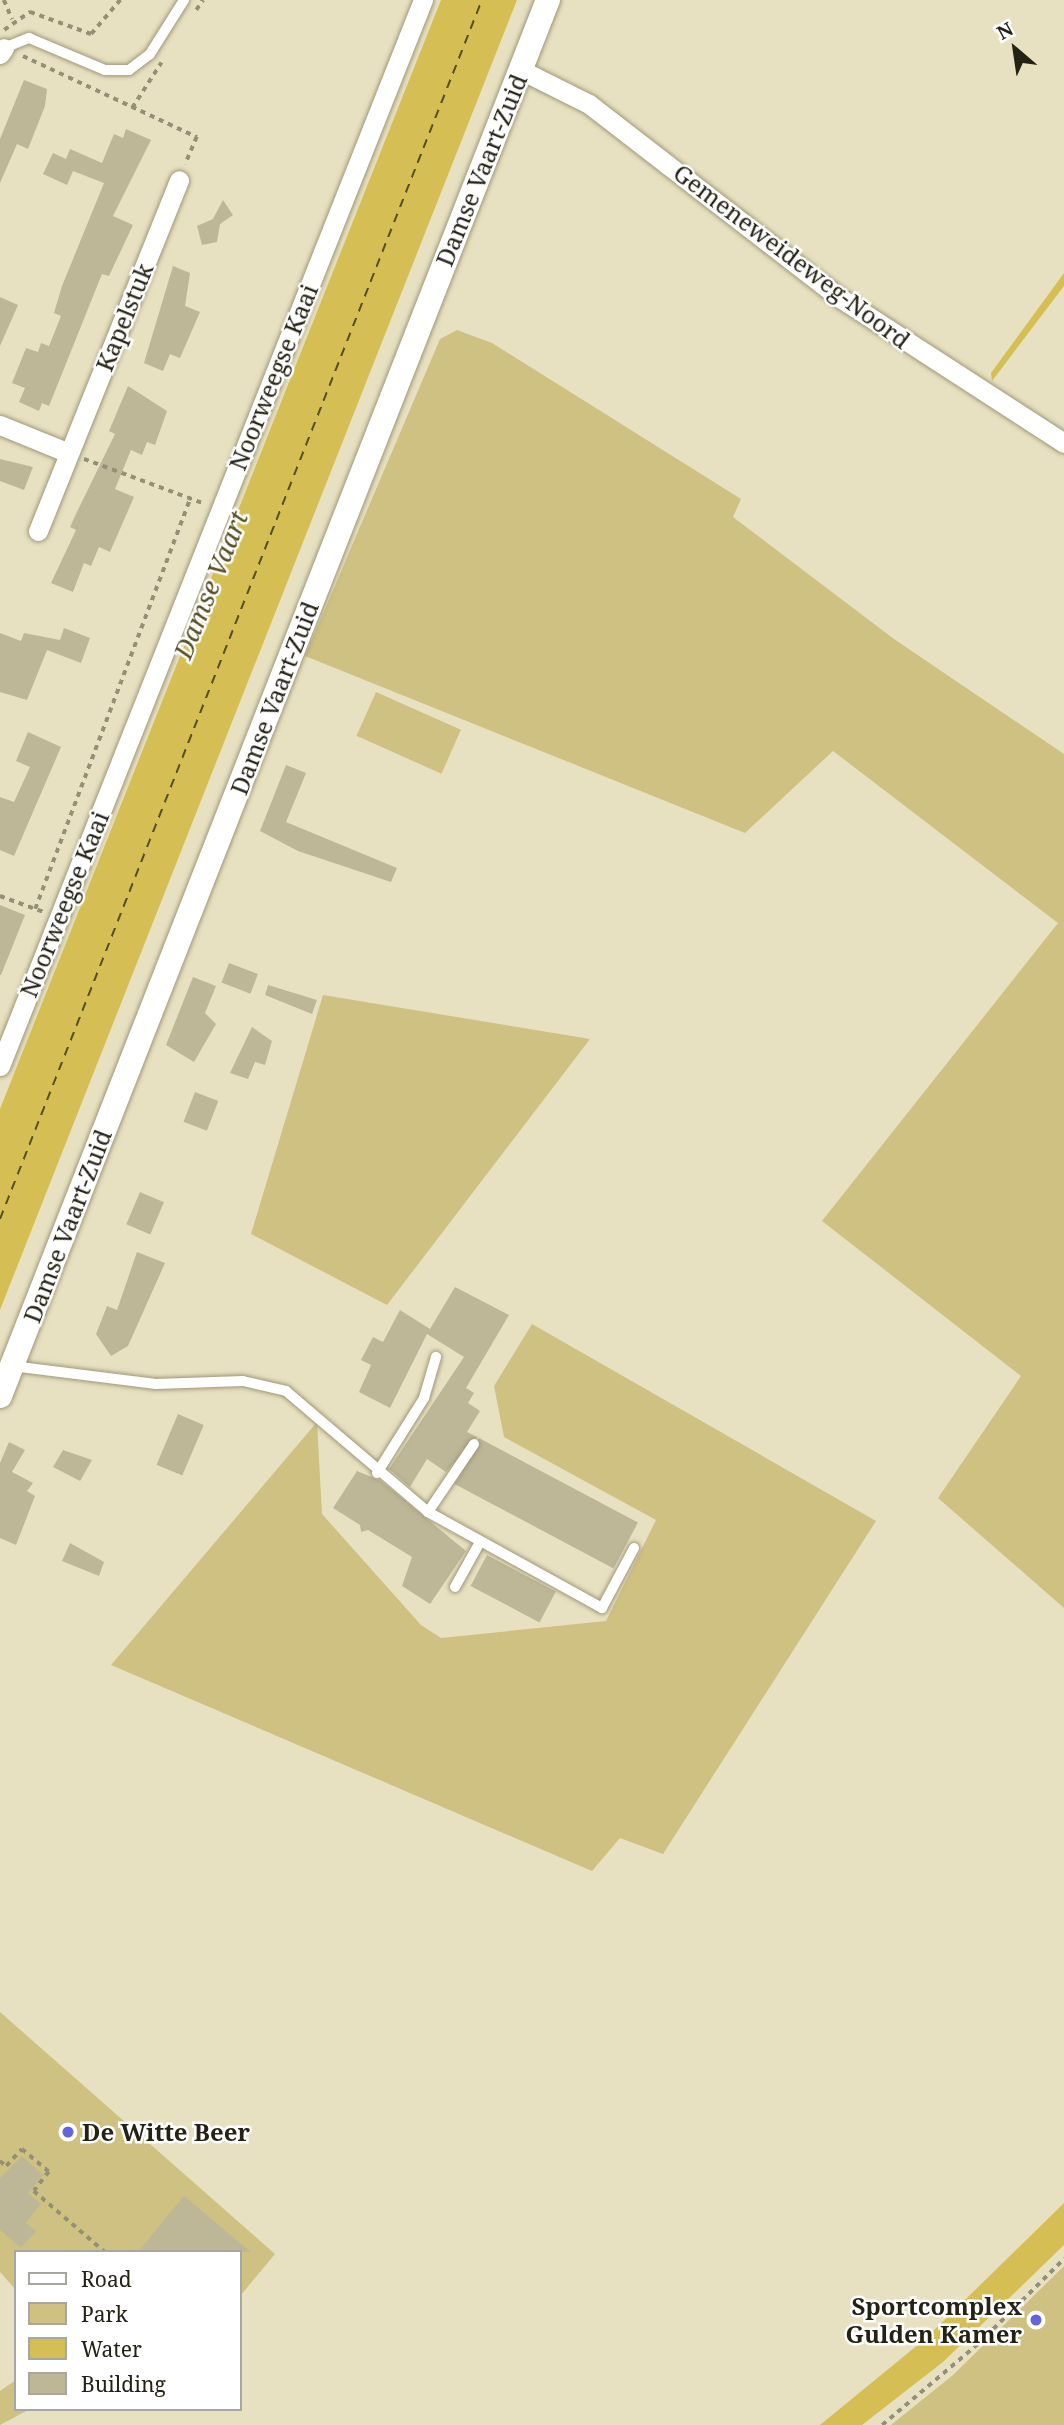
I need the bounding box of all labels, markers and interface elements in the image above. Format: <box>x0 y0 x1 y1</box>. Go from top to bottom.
north arrow <box>980 14 1050 84</box>
text: N <box>992 16 1018 46</box>
street label: Damse Vaart-Zuid <box>429 70 533 270</box>
street label: Gemeneweideweg-Noord <box>668 158 916 354</box>
street label: Kapelstuk <box>89 259 159 375</box>
street label: Noorweegse Kaai <box>223 280 323 474</box>
water label: Damse Vaart <box>167 507 255 663</box>
street label: Damse Vaart-Zuid <box>224 597 324 799</box>
street label: Noorweegse Kaai <box>14 807 114 1001</box>
street label: Damse Vaart-Zuid <box>17 1125 117 1327</box>
place label: De Witte Beer <box>82 2118 250 2146</box>
marker: De Witte Beer <box>60 2124 76 2140</box>
legend <box>14 2250 242 2411</box>
text: Road <box>81 2265 132 2293</box>
place label: Sportcomplex Gulden Kamer <box>846 2292 1022 2348</box>
text: Park <box>81 2300 128 2328</box>
marker: Sportcomplex Gulden Kamer <box>1028 2312 1044 2328</box>
text: Water <box>81 2335 142 2363</box>
text: Building <box>81 2370 166 2398</box>

